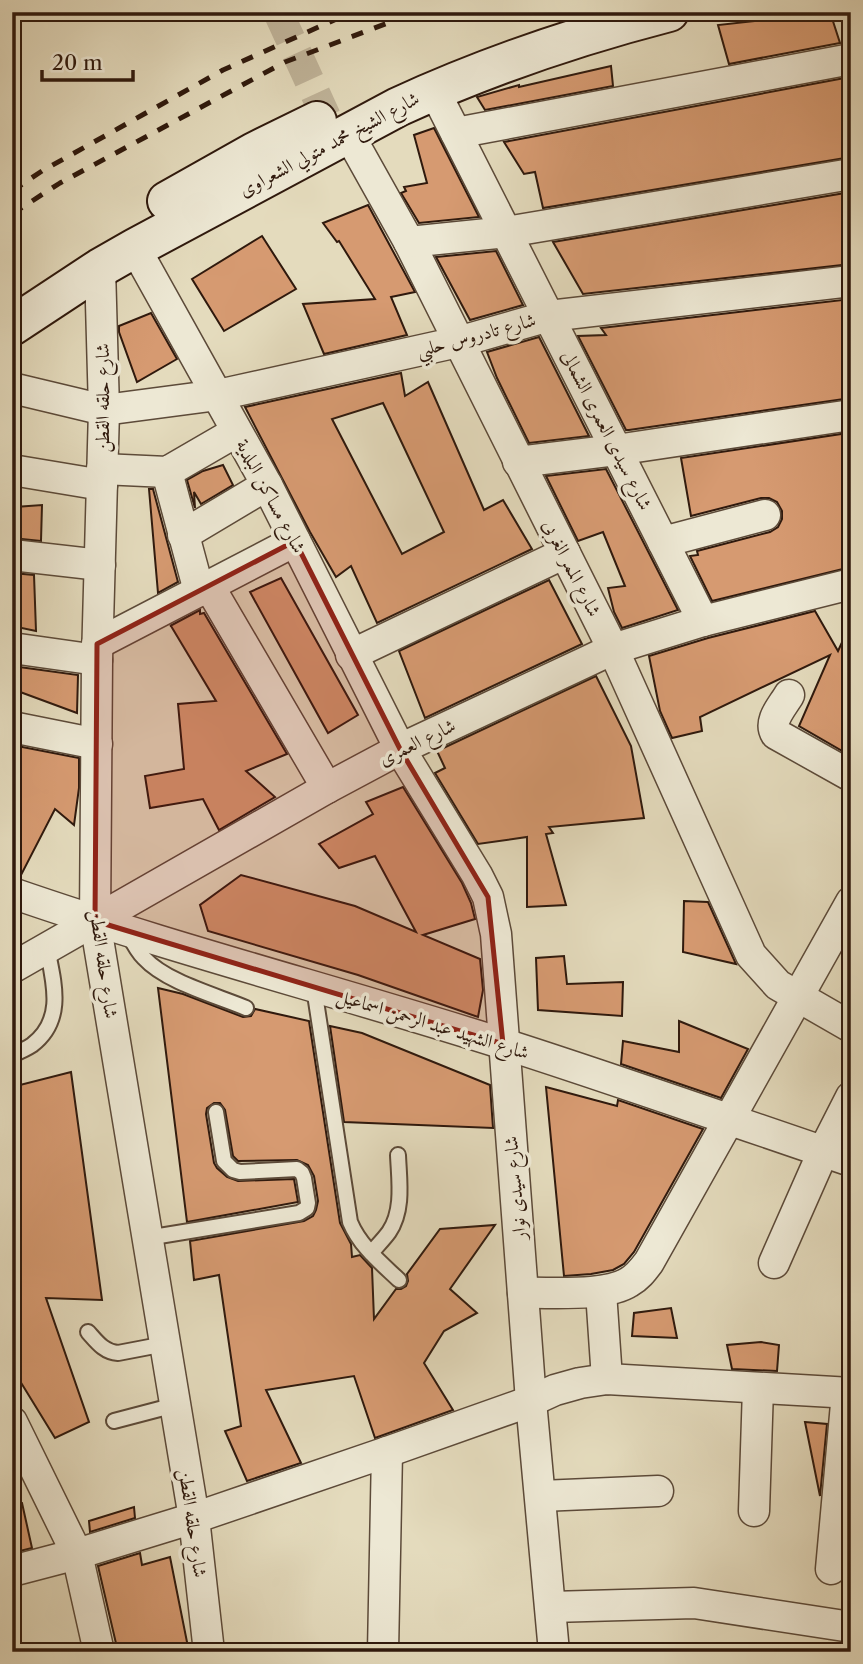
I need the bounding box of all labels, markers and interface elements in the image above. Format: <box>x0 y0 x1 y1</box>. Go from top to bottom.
scale bar <box>42 38 133 82</box>
text: 20 m <box>52 50 103 75</box>
street label: شارع الشيخ محمد متولي الشعراوى <box>235 87 426 207</box>
street label: شارع تادروس حلبي <box>414 308 540 369</box>
street label: شارع حلقه القطن <box>91 343 118 453</box>
street label: شارع سيدى العمرى الشمالى <box>553 346 657 516</box>
street label: شارع مساكن البلدية <box>228 435 311 559</box>
street label: شارع الممر الغربى <box>534 516 606 622</box>
street label: شارع العمرى <box>375 714 461 774</box>
street label: شارع حلقه القطن <box>81 908 123 1020</box>
street label: شارع الشهيد عبد الرحمن اسماعيل <box>333 984 532 1068</box>
street label: شارع سيدى نوار <box>499 1135 535 1243</box>
street label: شارع حلقه القطن <box>170 1467 212 1579</box>

